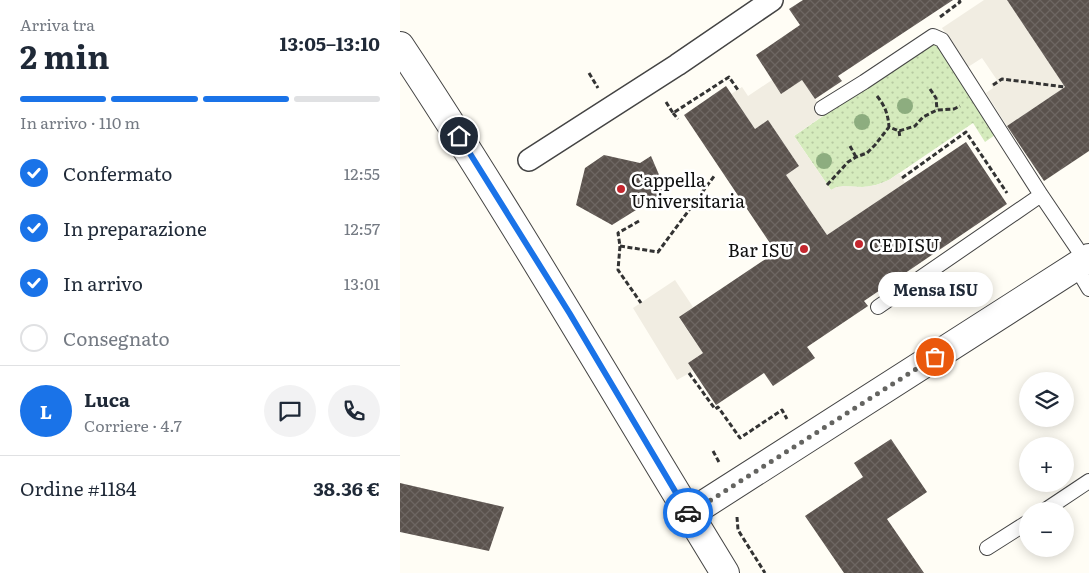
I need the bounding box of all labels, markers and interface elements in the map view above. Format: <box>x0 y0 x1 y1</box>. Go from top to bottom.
text: Arriva tra <box>20 12 95 36</box>
text: 13:05–13:10 <box>280 29 380 57</box>
text: 2 min <box>20 31 109 79</box>
text: In arrivo · 110 m <box>20 110 140 134</box>
pin <box>438 115 480 157</box>
icon: home <box>445 122 473 150</box>
icon: check <box>20 159 48 187</box>
text: Confermato <box>63 159 172 187</box>
text: 12:55 <box>344 161 380 185</box>
place label: Cappella Universitaria <box>631 166 745 214</box>
marker: Cappella Universitaria <box>615 183 627 195</box>
icon: check <box>20 214 48 242</box>
text: In preparazione <box>63 214 207 242</box>
text: 12:57 <box>344 216 380 240</box>
place label: CEDISU <box>869 231 940 258</box>
place label: Bar ISU <box>728 236 794 263</box>
marker: CEDISU <box>853 238 865 250</box>
marker: Bar ISU <box>798 243 810 255</box>
icon: check <box>20 269 48 297</box>
text: In arrivo <box>63 269 143 297</box>
text: 13:01 <box>344 271 380 295</box>
callout: Mensa ISU <box>878 272 992 307</box>
text: Mensa ISU <box>893 277 978 301</box>
text: Consegnato <box>63 324 170 352</box>
pin <box>914 336 956 378</box>
icon: bag <box>921 343 949 371</box>
map controls <box>1019 372 1074 557</box>
button: layers <box>1019 372 1074 427</box>
text: Luca <box>84 385 130 413</box>
button: chat <box>264 385 316 437</box>
button: phone <box>328 385 380 437</box>
text: L <box>40 397 52 425</box>
text: Corriere · 4.7 <box>84 413 182 437</box>
button: + <box>1019 437 1074 492</box>
text: Ordine #1184 <box>20 474 137 502</box>
text: 38.36 € <box>313 474 380 502</box>
courier <box>663 488 713 538</box>
icon: car <box>674 499 702 527</box>
button: − <box>1019 502 1074 557</box>

